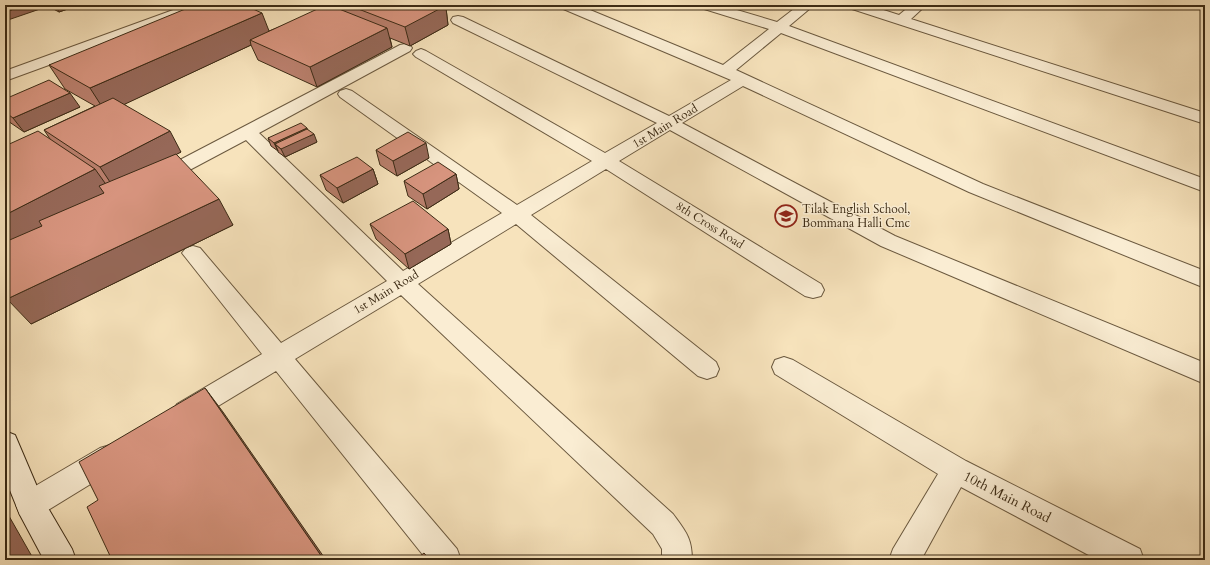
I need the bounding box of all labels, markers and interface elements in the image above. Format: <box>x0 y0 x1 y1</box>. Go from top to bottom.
street label: 1st Main Road <box>629 100 701 152</box>
street label: 8th Cross Road <box>673 198 748 253</box>
place label: Tilak English School, Bommana Halli Cmc <box>802 201 911 231</box>
school or university icon: Tilak English School, Bommana Halli Cmc <box>773 203 799 229</box>
street label: 1st Main Road <box>350 266 422 318</box>
street label: 10th Main Road <box>960 467 1055 527</box>

